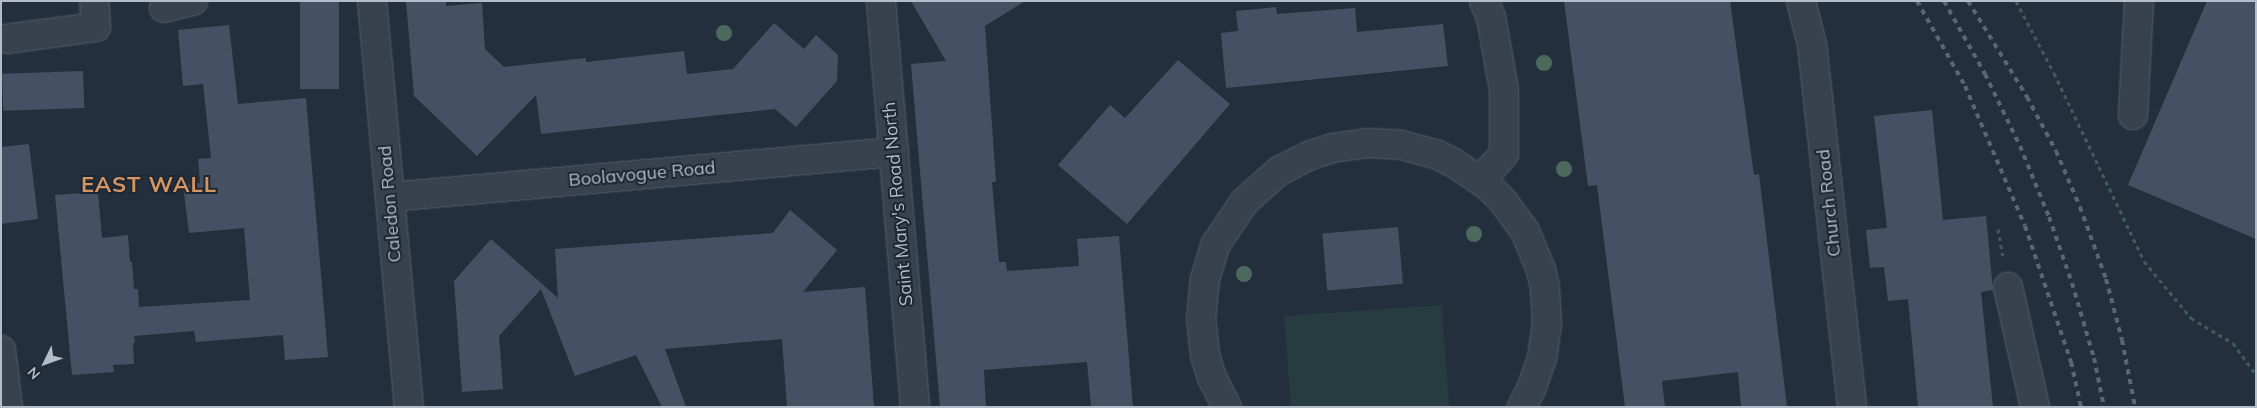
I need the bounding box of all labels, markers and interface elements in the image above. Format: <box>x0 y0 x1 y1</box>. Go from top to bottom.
street label: Saint Mary's Road North <box>878 101 918 307</box>
street label: Caledon Road <box>374 145 406 263</box>
street label: Church Road <box>1813 148 1845 258</box>
street label: Boolavogue Road <box>568 157 716 191</box>
district label: EAST WALL <box>80 172 218 198</box>
north arrow <box>20 338 70 388</box>
text: N <box>24 363 44 383</box>

